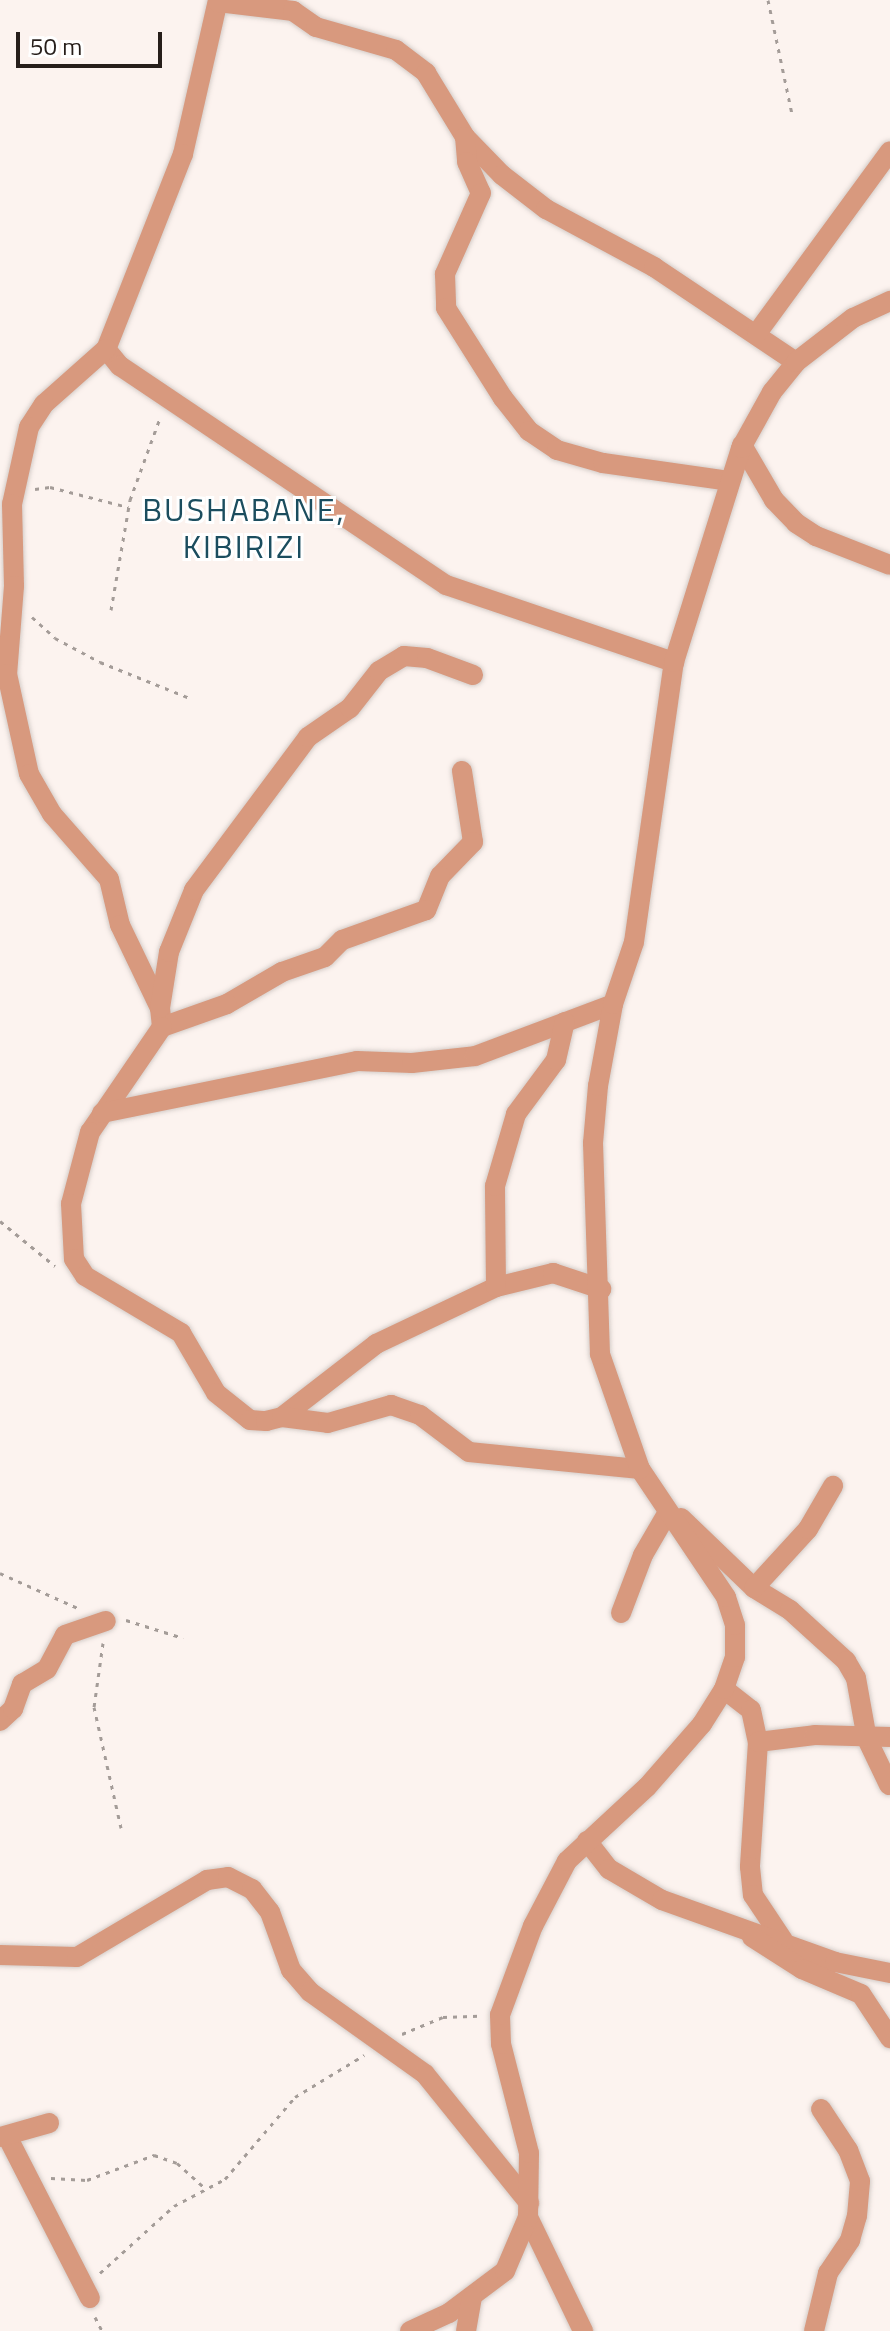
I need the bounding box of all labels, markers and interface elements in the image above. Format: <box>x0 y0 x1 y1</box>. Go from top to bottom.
scale bar <box>20 16 166 66</box>
text: 50 m <box>30 28 82 64</box>
district label: BUSHABANE, KIBIRIZI <box>142 491 346 566</box>

